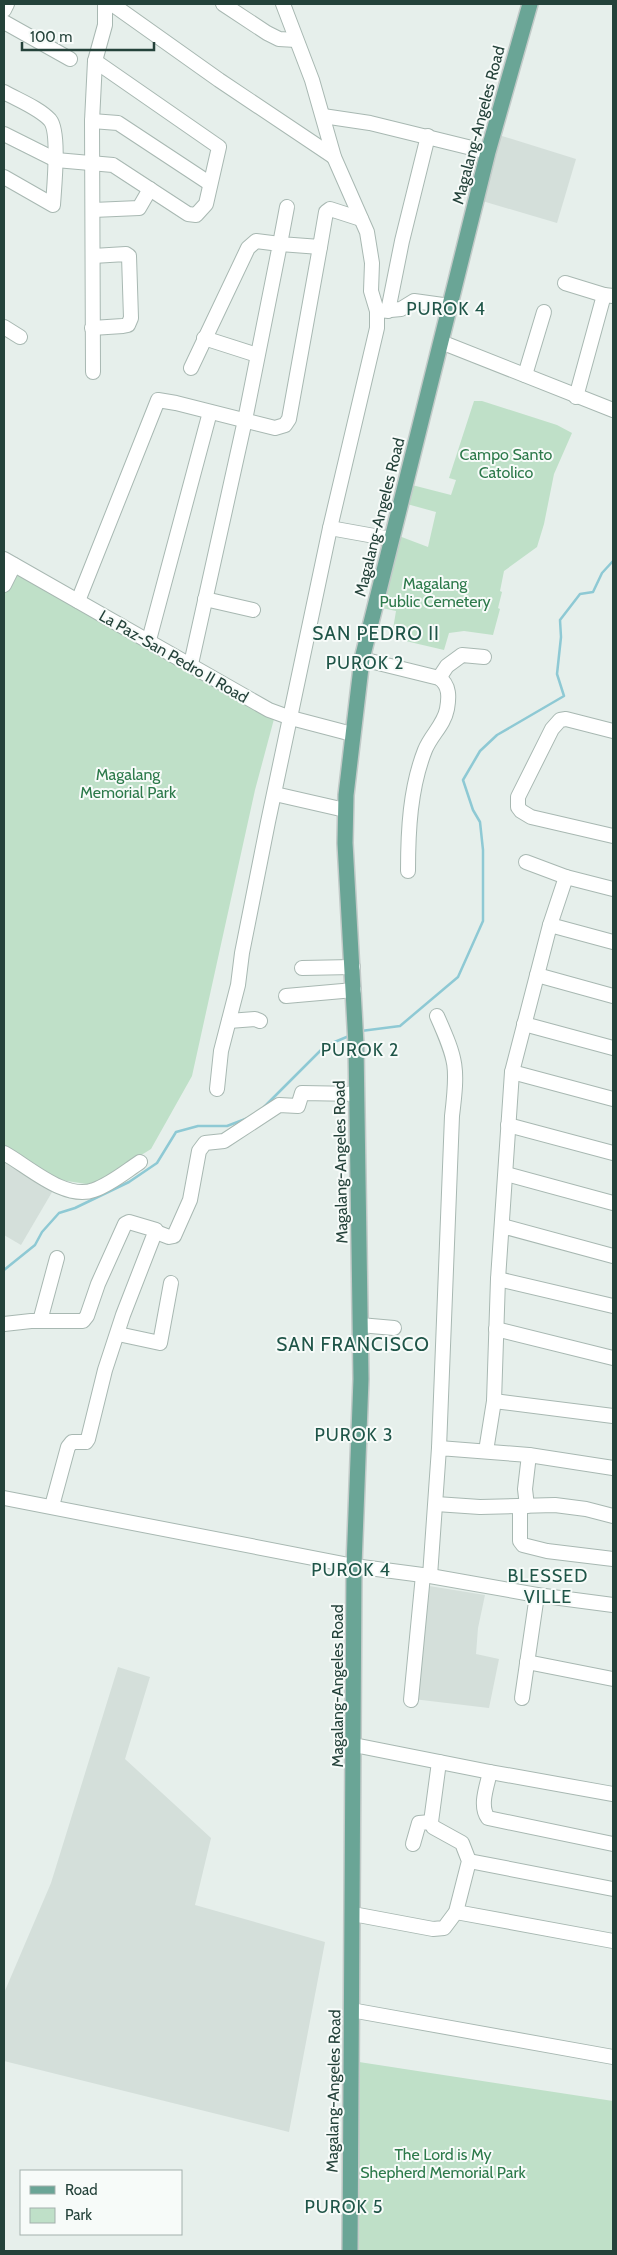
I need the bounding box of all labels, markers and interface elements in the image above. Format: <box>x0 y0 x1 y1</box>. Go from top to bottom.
scale bar <box>22 20 155 52</box>
text: 100 m <box>30 28 72 46</box>
street label: Magalang-Angeles Road <box>448 44 509 206</box>
district label: PUROK 4 <box>406 298 486 320</box>
street label: Magalang-Angeles Road <box>351 436 408 599</box>
park label: Campo Santo Catolico <box>460 445 553 482</box>
park label: Magalang Public Cemetery <box>379 574 491 611</box>
street label: La Paz-San Pedro II Road <box>96 606 252 707</box>
district label: SAN PEDRO II <box>312 622 440 645</box>
district label: PUROK 2 <box>326 652 404 674</box>
park label: Magalang Memorial Park <box>80 765 177 802</box>
district label: PUROK 2 <box>321 1039 399 1061</box>
street label: Magalang-Angeles Road <box>330 1080 351 1244</box>
district label: SAN FRANCISCO <box>276 1333 430 1356</box>
district label: PUROK 3 <box>314 1424 394 1446</box>
district label: PUROK 4 <box>311 1559 391 1581</box>
district label: BLESSED VILLE <box>508 1565 588 1608</box>
street label: Magalang-Angeles Road <box>328 1604 347 1768</box>
street label: Magalang-Angeles Road <box>323 2009 344 2173</box>
park label: The Lord is My Shepherd Memorial Park <box>360 2145 527 2182</box>
legend <box>20 2170 182 2235</box>
text: Road <box>65 2181 98 2199</box>
district label: PUROK 5 <box>304 2196 384 2218</box>
text: Park <box>65 2206 92 2224</box>

